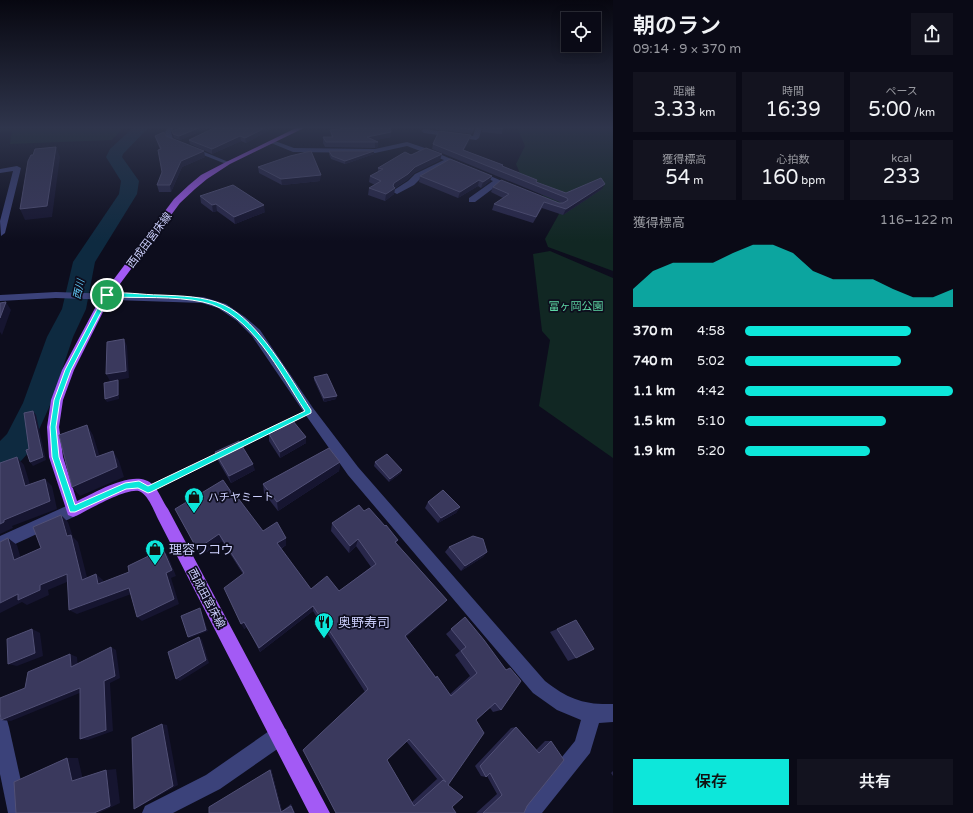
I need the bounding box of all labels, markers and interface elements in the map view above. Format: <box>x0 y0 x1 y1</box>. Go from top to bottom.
map controls <box>561 12 601 52</box>
button: locate <box>561 12 601 52</box>
text: 朝のラン <box>633 13 721 39</box>
button: share <box>911 13 953 55</box>
text: 09:14 · 9 × 370 m <box>633 41 741 57</box>
text: 距離 <box>673 85 695 98</box>
text: 時間 <box>782 85 804 98</box>
text: ペース <box>885 85 918 98</box>
text: 3.33 <box>653 98 696 122</box>
text: 16:39 <box>765 98 821 122</box>
text: 5:00 <box>868 98 911 122</box>
text: km <box>696 106 715 119</box>
text: /km <box>911 106 935 119</box>
text: kcal <box>891 152 912 165</box>
text: 獲得標高 <box>662 153 706 166</box>
text: 心拍数 <box>776 153 809 166</box>
text: 233 <box>883 165 921 189</box>
text: 54 <box>665 166 690 190</box>
text: 160 <box>761 166 798 190</box>
text: m <box>690 174 703 187</box>
text: bpm <box>798 174 825 187</box>
street label: 西成田宮床線 <box>124 210 174 271</box>
text: 116–122 m <box>880 212 953 228</box>
text: 獲得標高 <box>633 215 685 231</box>
water label: 西川 <box>71 277 87 300</box>
pin <box>90 278 124 312</box>
icon: arrive <box>96 284 118 306</box>
park label: 富ヶ岡公園 <box>549 300 604 313</box>
text: 370 m <box>633 323 673 339</box>
text: 4:58 <box>697 323 725 339</box>
text: 740 m <box>633 353 673 369</box>
text: 5:02 <box>697 353 725 369</box>
text: 1.1 km <box>633 383 675 399</box>
text: 4:42 <box>697 383 725 399</box>
text: 1.5 km <box>633 413 675 429</box>
text: 5:10 <box>697 413 725 429</box>
text: 1.9 km <box>633 443 675 459</box>
text: 5:20 <box>697 443 725 459</box>
shop icon: ハチヤミート <box>183 486 205 514</box>
place label: ハチヤミート <box>208 491 274 504</box>
shop icon: 理容ワコウ <box>144 538 166 566</box>
place label: 理容ワコウ <box>169 542 233 558</box>
street label: 西成田宮床線 <box>185 566 228 630</box>
restaurant icon: 奥野寿司 <box>313 611 335 639</box>
place label: 奥野寿司 <box>338 615 390 631</box>
button: 保存 <box>633 759 789 805</box>
button: 共有 <box>797 759 953 805</box>

